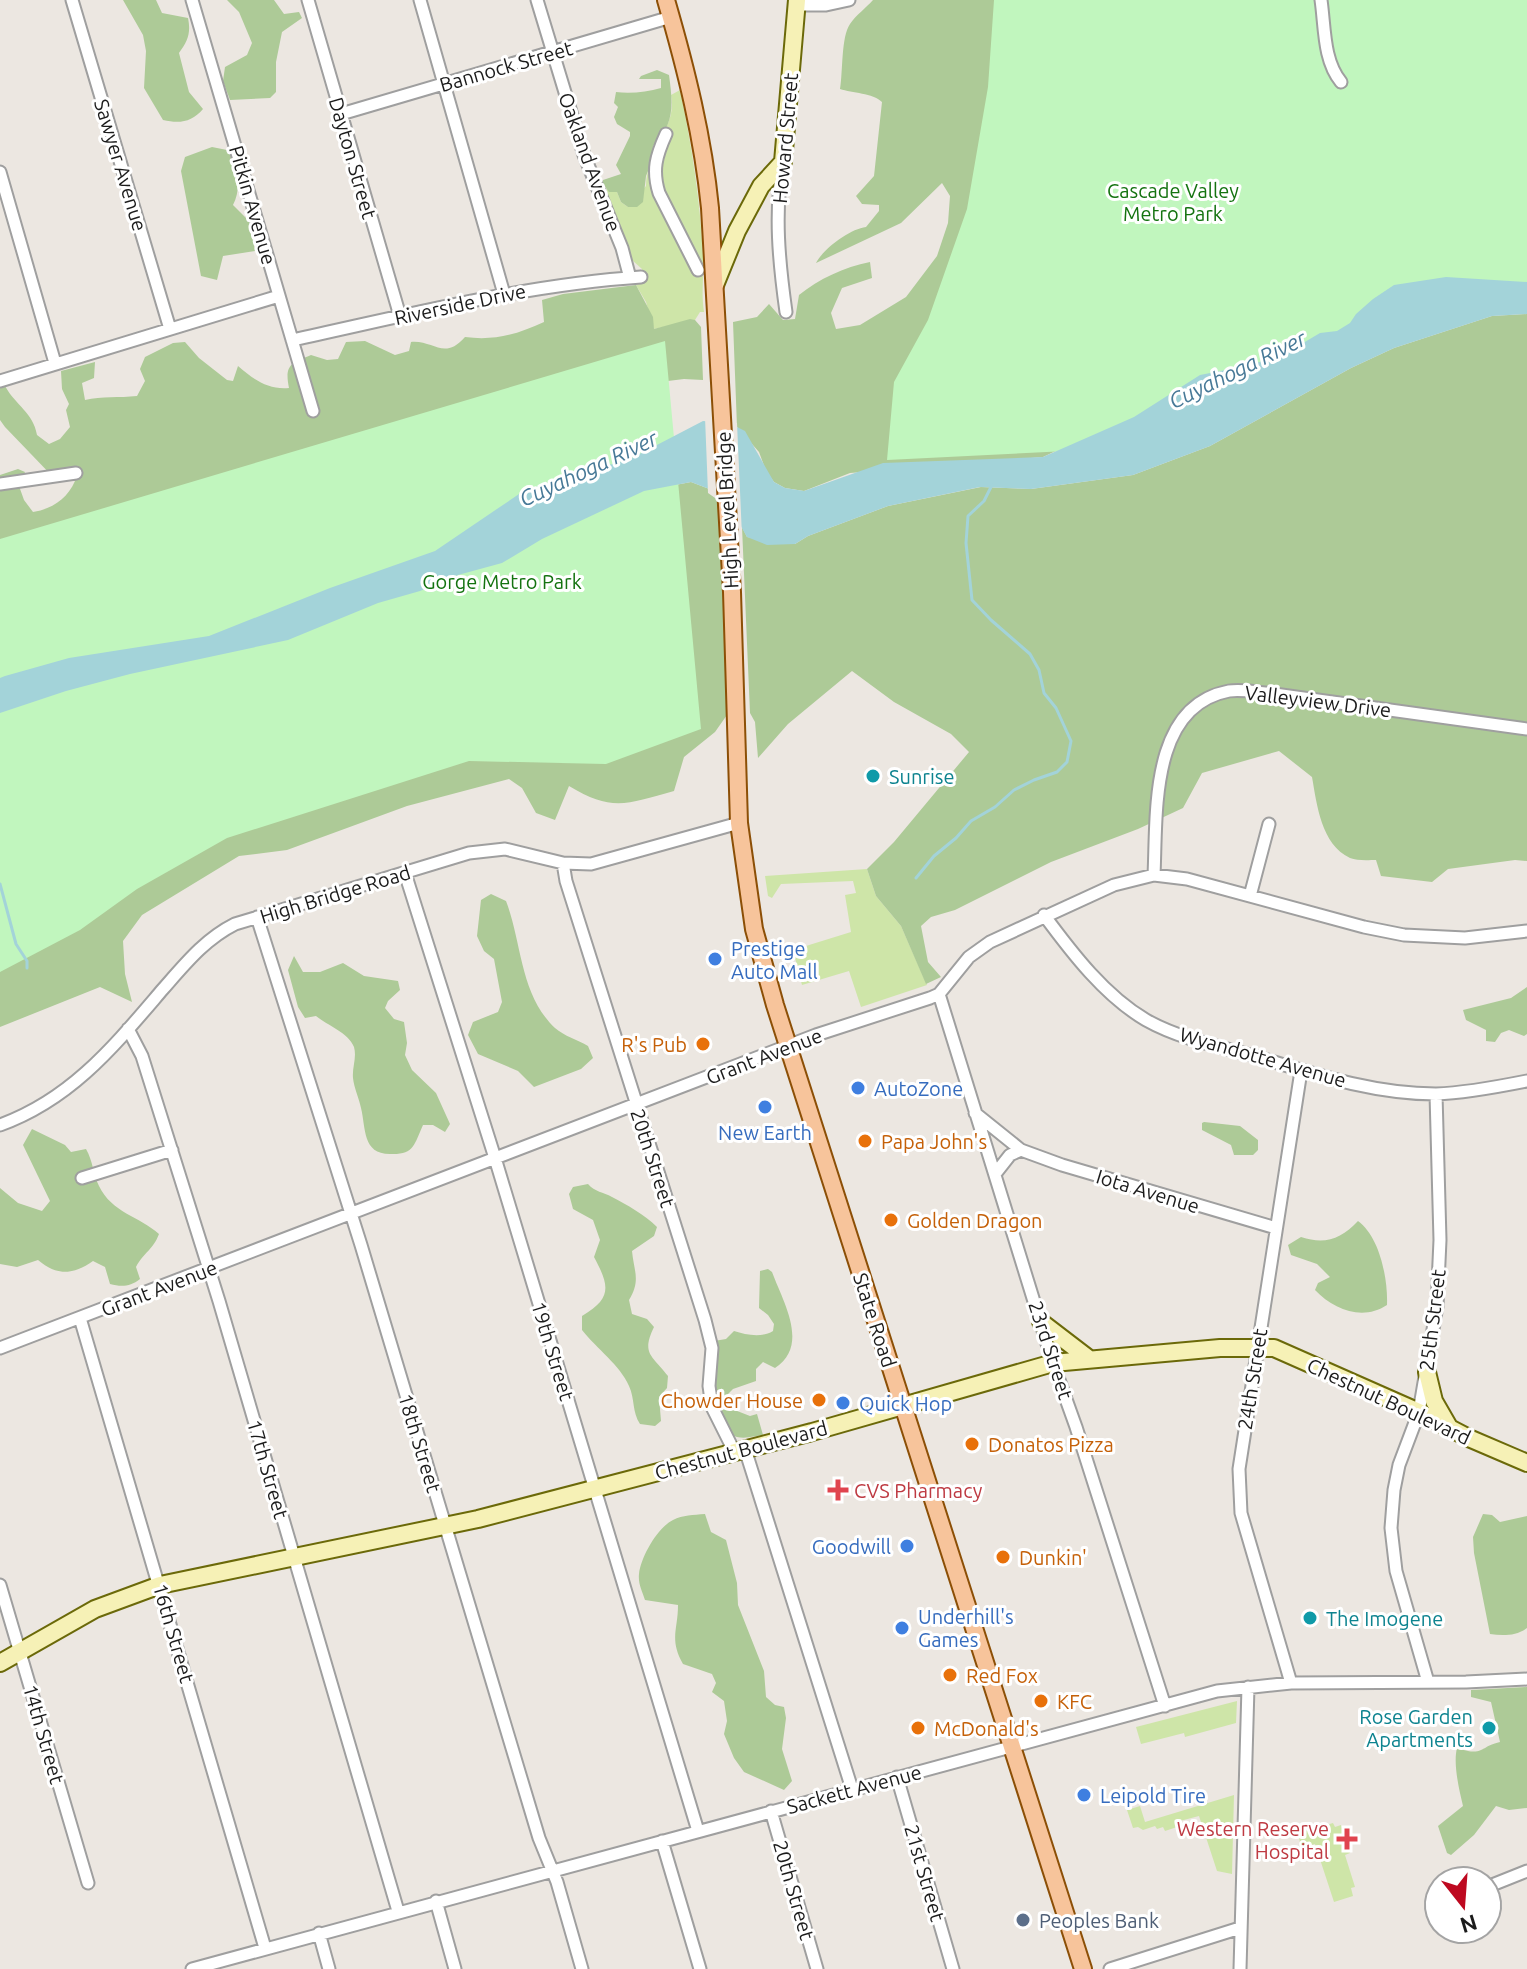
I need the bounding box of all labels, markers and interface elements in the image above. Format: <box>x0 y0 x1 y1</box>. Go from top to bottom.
street label: Bannock Street <box>437 36 575 96</box>
street label: Howard Street <box>768 72 802 204</box>
street label: Oakland Avenue <box>554 89 626 235</box>
street label: Dayton Street <box>325 95 381 222</box>
street label: Sawyer Avenue <box>90 96 152 234</box>
street label: Pitkin Avenue <box>225 143 281 267</box>
park label: Cascade Valley Metro Park <box>1107 179 1239 225</box>
street label: Riverside Drive <box>392 279 528 329</box>
water label: Cuyahoga River <box>1164 325 1310 413</box>
water label: Cuyahoga River <box>515 425 662 511</box>
street label: High Level Bridge <box>711 431 743 589</box>
park label: Gorge Metro Park <box>422 570 582 593</box>
street label: Valleyview Drive <box>1244 681 1392 721</box>
place label: Sunrise <box>889 765 954 788</box>
marker: Sunrise <box>864 767 882 785</box>
street label: High Bridge Road <box>257 860 413 928</box>
place label: Prestige Auto Mall <box>731 937 818 983</box>
marker: Prestige Auto Mall <box>706 950 724 968</box>
street label: Wyandotte Avenue <box>1177 1022 1349 1092</box>
street label: Grant Avenue <box>703 1023 825 1089</box>
place label: R's Pub <box>621 1033 687 1056</box>
marker: R's Pub <box>694 1035 712 1053</box>
place label: AutoZone <box>874 1077 963 1100</box>
marker: AutoZone <box>849 1079 867 1097</box>
marker: New Earth <box>756 1098 774 1116</box>
street label: 20th Street <box>626 1106 680 1210</box>
place label: New Earth <box>718 1121 812 1144</box>
place label: Papa John's <box>881 1130 987 1153</box>
marker: Papa John's <box>856 1132 874 1150</box>
street label: Iota Avenue <box>1094 1164 1202 1218</box>
place label: Golden Dragon <box>907 1209 1043 1232</box>
marker: Golden Dragon <box>882 1211 900 1229</box>
street label: Grant Avenue <box>98 1255 220 1321</box>
street label: 25th Street <box>1414 1268 1450 1372</box>
street label: State Road <box>849 1270 901 1370</box>
street label: 23rd Street <box>1024 1298 1078 1402</box>
street label: 19th Street <box>527 1299 579 1403</box>
street label: 24th Street <box>1233 1327 1271 1431</box>
street label: Chestnut Boulevard <box>1304 1353 1474 1449</box>
place label: Chowder House <box>660 1389 803 1412</box>
street label: 18th Street <box>394 1391 446 1495</box>
marker: Chowder House <box>810 1391 828 1409</box>
place label: Quick Hop <box>859 1392 952 1415</box>
marker: Quick Hop <box>834 1394 852 1412</box>
street label: Chestnut Boulevard <box>652 1416 830 1484</box>
street label: 17th Street <box>243 1417 293 1521</box>
place label: Donatos Pizza <box>988 1433 1114 1456</box>
marker: Donatos Pizza <box>963 1435 981 1453</box>
place label: CVS Pharmacy <box>854 1479 983 1502</box>
marker: CVS Pharmacy <box>829 1481 847 1499</box>
place label: Goodwill <box>812 1535 891 1558</box>
marker: Goodwill <box>898 1537 916 1555</box>
place label: Dunkin' <box>1019 1546 1087 1569</box>
marker: Dunkin' <box>994 1548 1012 1566</box>
street label: 16th Street <box>149 1581 199 1685</box>
place label: Underhill's Games <box>918 1605 1014 1651</box>
place label: The Imogene <box>1326 1607 1443 1630</box>
marker: The Imogene <box>1301 1609 1319 1627</box>
marker: Underhill's Games <box>893 1619 911 1637</box>
place label: Red Fox <box>966 1664 1038 1687</box>
marker: Red Fox <box>941 1666 959 1684</box>
street label: 14th Street <box>19 1682 69 1786</box>
place label: KFC <box>1057 1690 1092 1713</box>
marker: KFC <box>1032 1692 1050 1710</box>
place label: Rose Garden Apartments <box>1359 1705 1473 1751</box>
place label: McDonald's <box>934 1717 1039 1740</box>
marker: McDonald's <box>909 1719 927 1737</box>
marker: Rose Garden Apartments <box>1480 1719 1498 1737</box>
street label: Sackett Avenue <box>784 1760 924 1818</box>
place label: Leipold Tire <box>1100 1784 1206 1807</box>
marker: Leipold Tire <box>1075 1786 1093 1804</box>
place label: Western Reserve Hospital <box>1177 1817 1329 1863</box>
street label: 21st Street <box>900 1822 950 1924</box>
marker: Western Reserve Hospital <box>1336 1828 1358 1850</box>
street label: 20th Street <box>769 1838 819 1942</box>
north arrow <box>1423 1865 1503 1945</box>
place label: Peoples Bank <box>1039 1909 1159 1932</box>
text: N <box>1457 1910 1481 1939</box>
marker: Peoples Bank <box>1014 1911 1032 1929</box>

